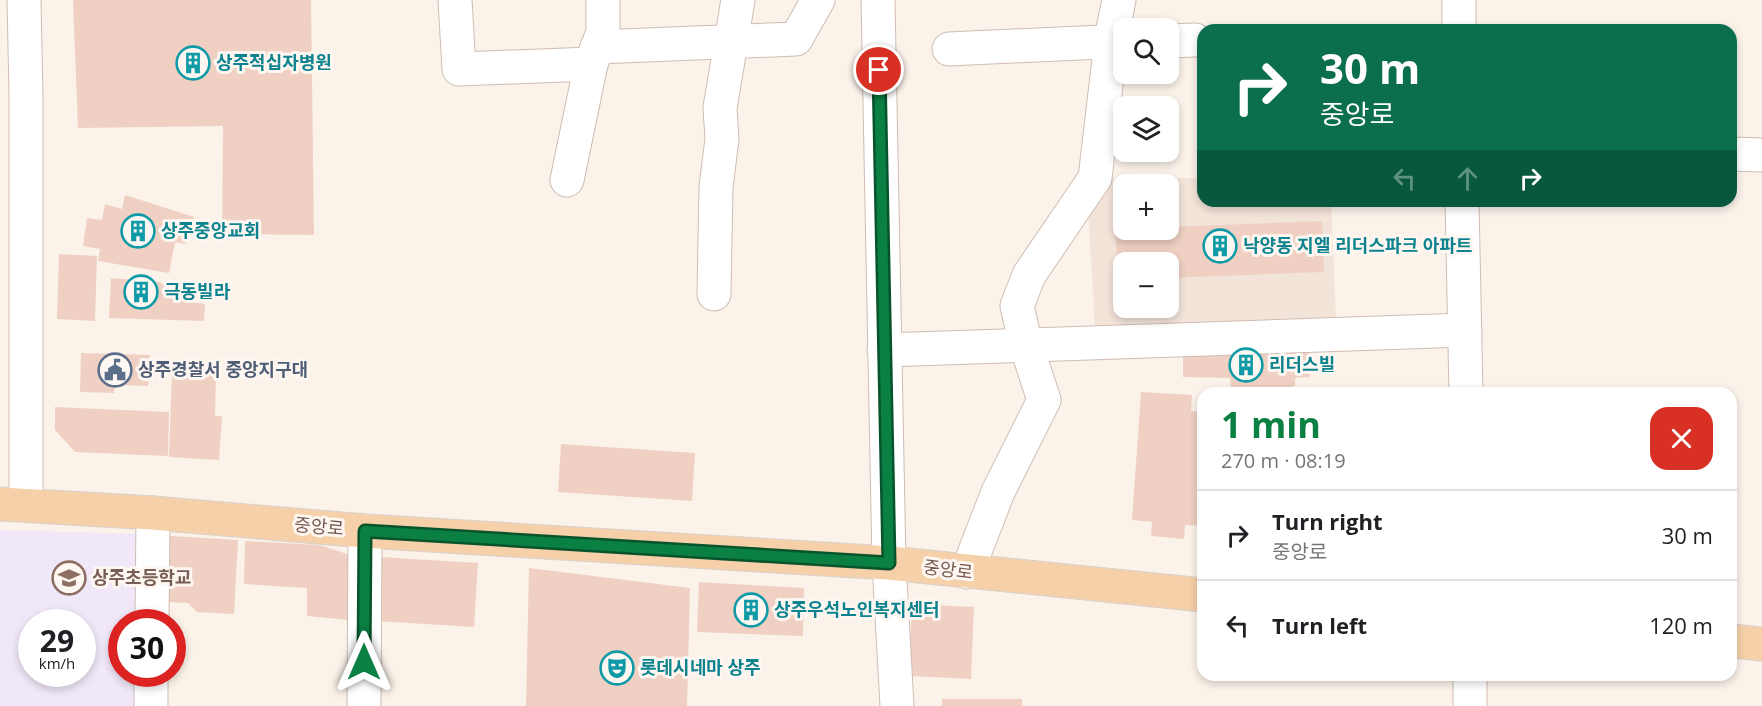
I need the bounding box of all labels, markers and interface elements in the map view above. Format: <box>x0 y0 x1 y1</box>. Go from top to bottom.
map controls <box>1113 18 1179 318</box>
button: search <box>1113 18 1179 84</box>
text: 30 m <box>1320 39 1420 96</box>
pin <box>853 44 904 95</box>
building icon: 상주적십자병원 <box>175 45 211 81</box>
icon: right <box>1221 48 1299 126</box>
place label: 상주적십자병원 <box>216 50 332 74</box>
icon: arrive <box>862 53 895 86</box>
text: 중앙로 <box>1320 95 1395 132</box>
button: layers <box>1113 96 1179 162</box>
icon: left <box>1388 162 1421 195</box>
icon: ahead <box>1451 162 1484 195</box>
icon: right <box>1514 162 1547 195</box>
button: + <box>1113 174 1179 240</box>
building icon: 상주중앙교회 <box>120 213 156 249</box>
place label: 상주중앙교회 <box>161 218 260 242</box>
building icon: 낙양동 지엘 리더스파크 아파트 <box>1202 228 1238 264</box>
place label: 낙양동 지엘 리더스파크 아파트 <box>1243 233 1472 257</box>
button: − <box>1113 252 1179 318</box>
building icon: 극동빌라 <box>123 274 159 310</box>
place label: 극동빌라 <box>164 279 231 303</box>
building icon: 리더스빌 <box>1228 347 1264 383</box>
public building icon: 상주경찰서 중앙지구대 <box>97 352 133 388</box>
place label: 리더스빌 <box>1269 352 1335 376</box>
place label: 상주경찰서 중앙지구대 <box>138 357 308 381</box>
text: 1 min <box>1221 400 1321 449</box>
button: close <box>1650 407 1713 470</box>
text: 270 m · 08:19 <box>1221 447 1346 474</box>
text: Turn right <box>1272 506 1383 536</box>
street label: 중앙로 <box>293 512 345 540</box>
icon: right <box>1221 519 1254 552</box>
text: 30 m <box>1662 520 1713 550</box>
text: 중앙로 <box>1272 538 1327 565</box>
street label: 중앙로 <box>922 554 974 584</box>
school or university icon: 상주초등학교 <box>51 560 87 596</box>
place label: 상주초등학교 <box>92 565 191 589</box>
building icon: 상주우석노인복지센터 <box>733 592 769 628</box>
place label: 상주우석노인복지센터 <box>774 597 940 621</box>
speed limit sign: 30 <box>108 609 186 687</box>
icon: left <box>1221 609 1254 642</box>
text: Turn left <box>1272 610 1367 640</box>
text: 120 m <box>1649 610 1713 640</box>
text: 29 <box>40 620 74 661</box>
position arrow <box>332 630 396 694</box>
theatre icon: 롯데시네마 상주 <box>599 650 635 686</box>
text: km/h <box>39 653 75 673</box>
place label: 롯데시네마 상주 <box>640 655 761 679</box>

